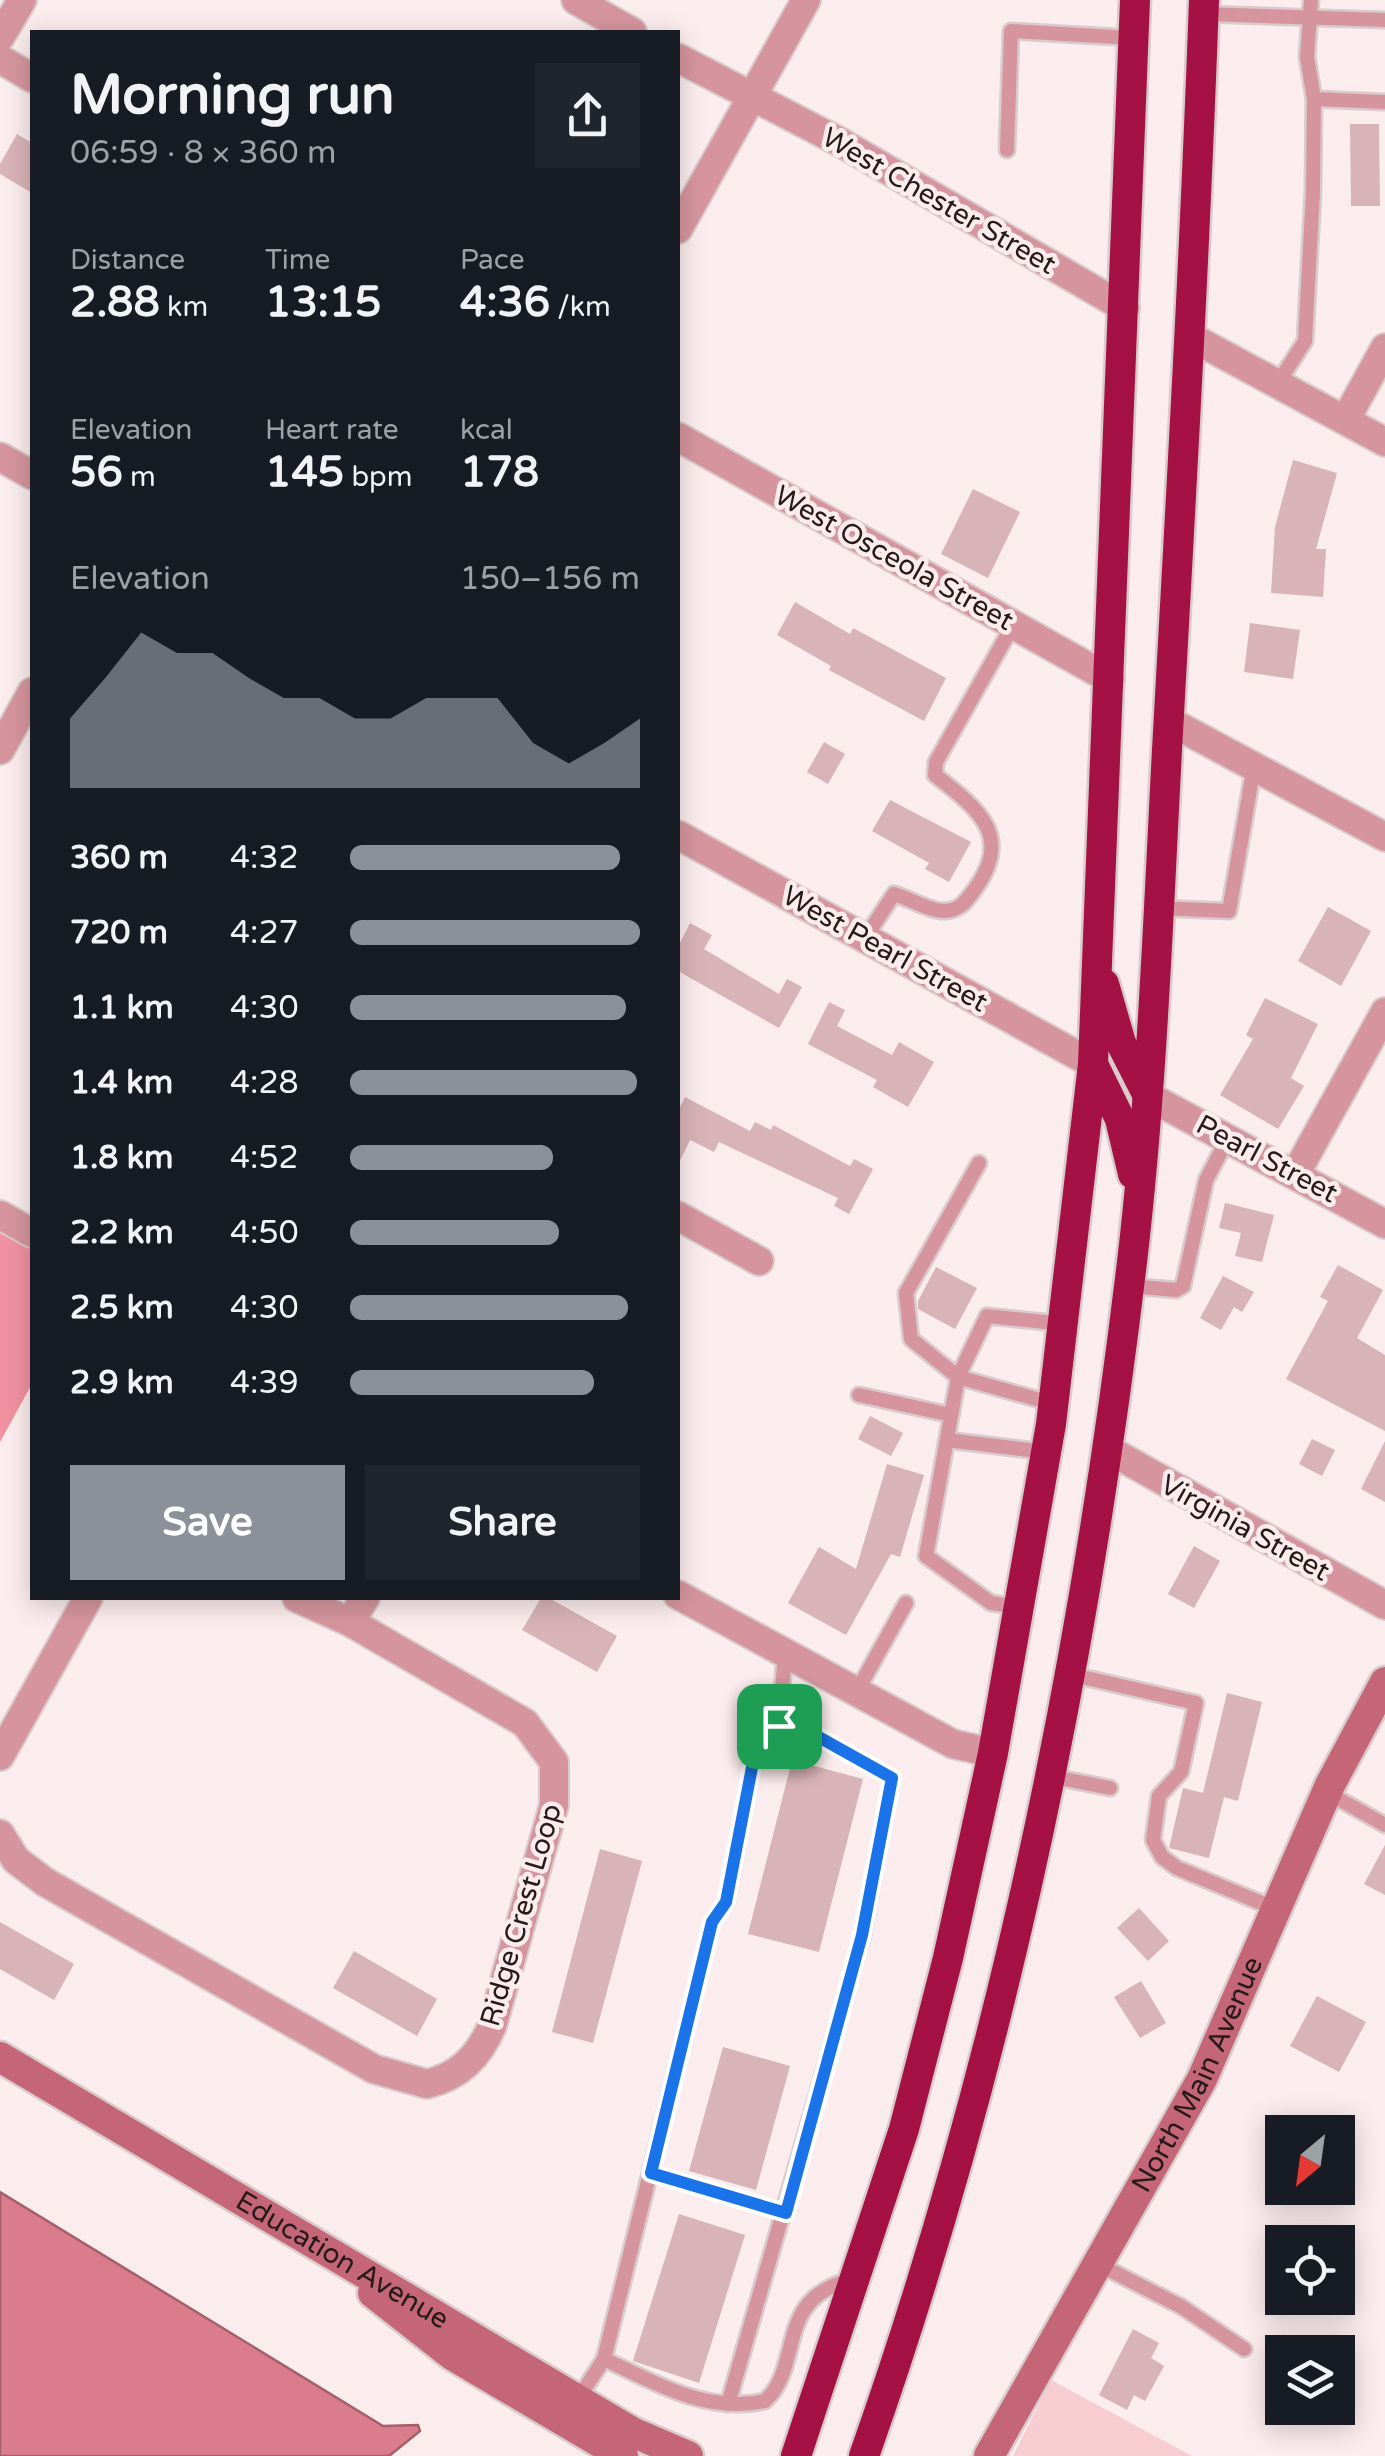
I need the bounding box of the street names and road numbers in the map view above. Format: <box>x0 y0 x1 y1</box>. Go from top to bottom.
street label: West Chester Street <box>816 120 1062 282</box>
street label: West Osceola Street <box>769 478 1020 638</box>
street label: West Pearl Street <box>777 879 994 1020</box>
street label: Pearl Street <box>1191 1108 1344 1211</box>
street label: Virginia Street <box>1154 1468 1336 1589</box>
street label: Ridge Crest Loop <box>473 1800 569 2030</box>
street label: North Main Avenue <box>1124 1952 1270 2199</box>
street label: Education Avenue <box>230 2184 455 2336</box>

